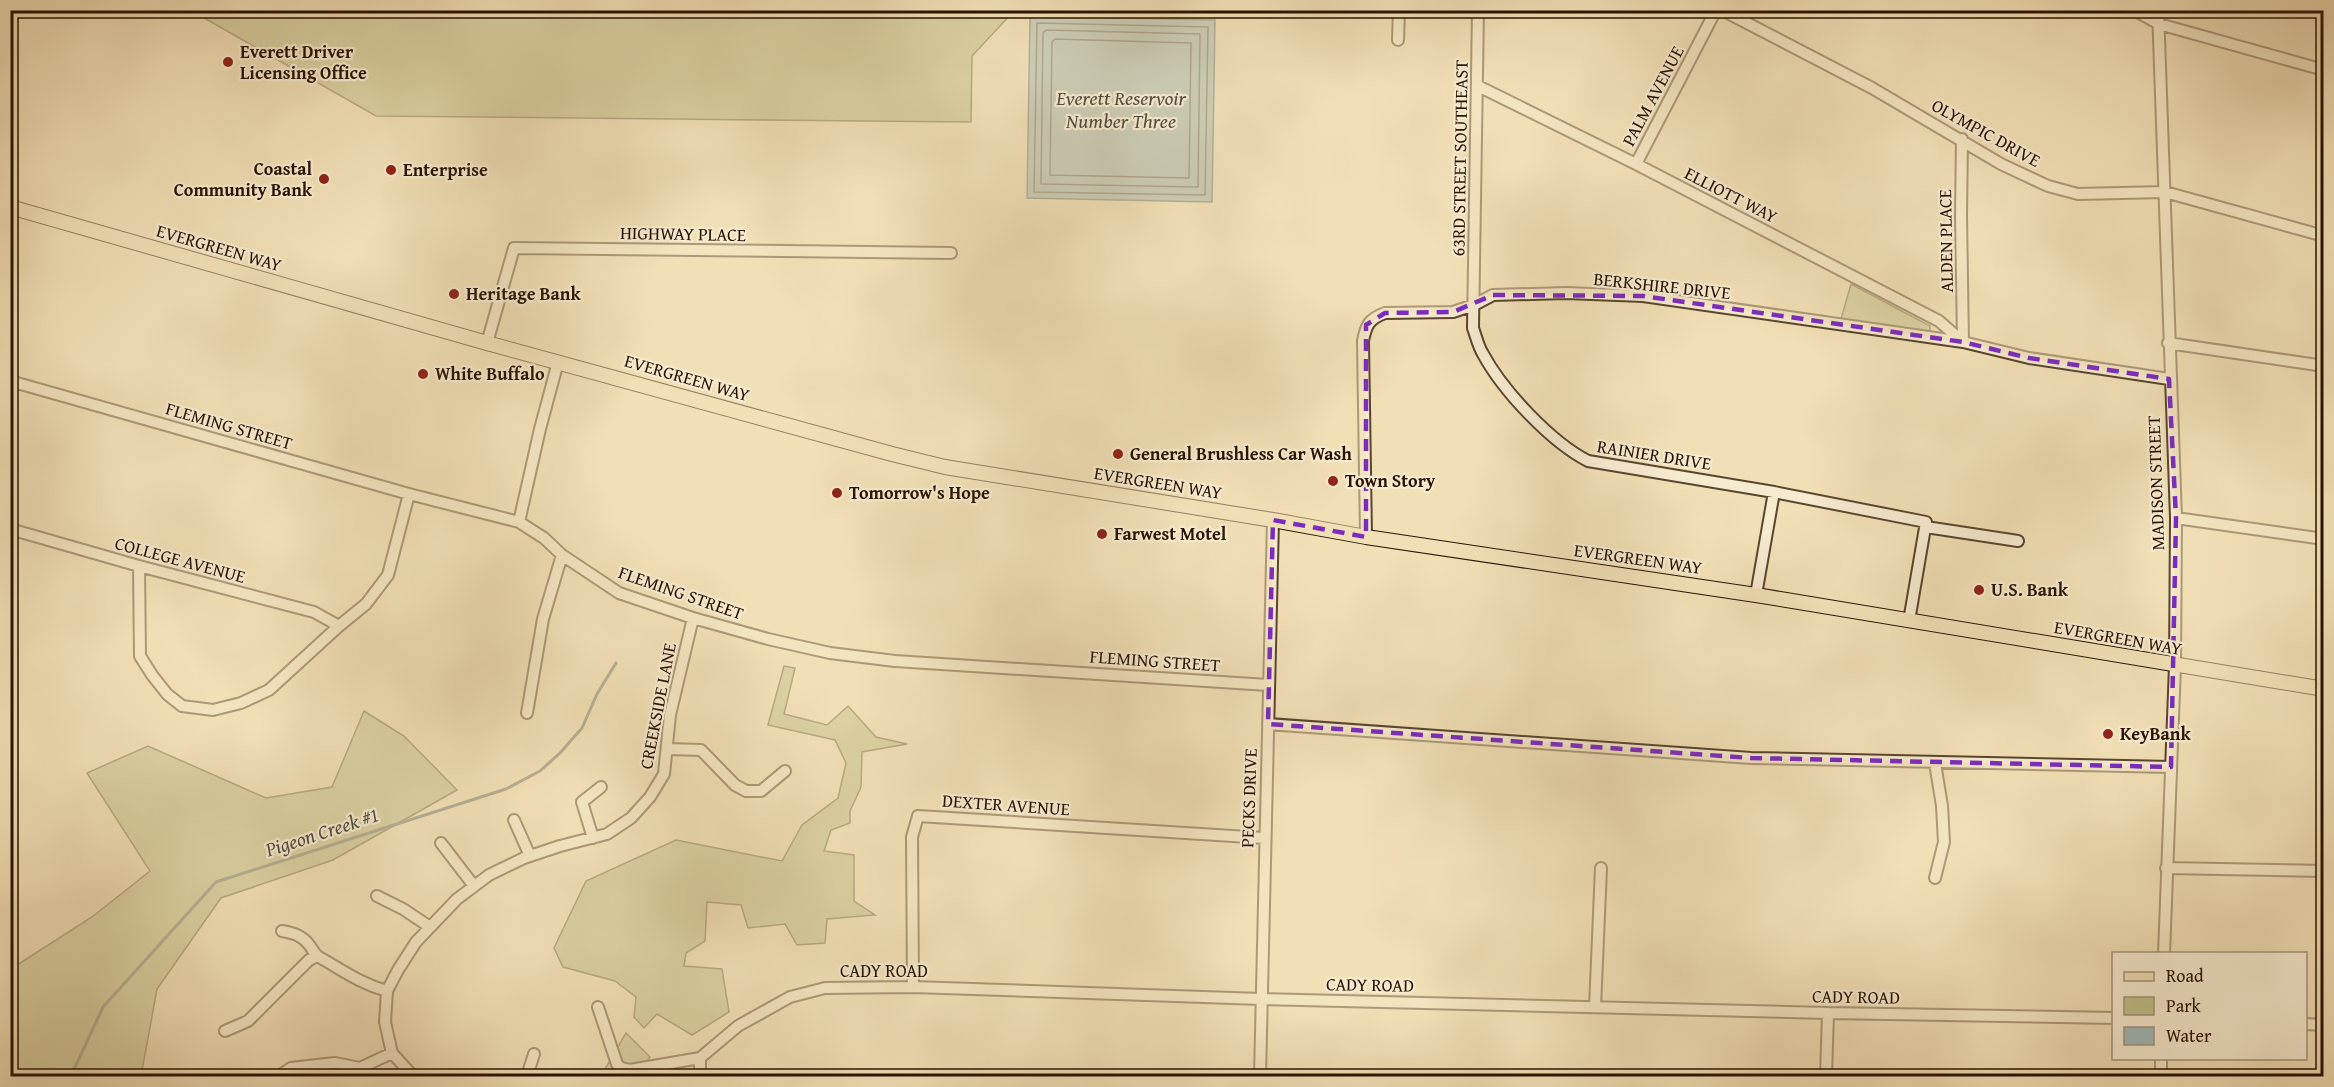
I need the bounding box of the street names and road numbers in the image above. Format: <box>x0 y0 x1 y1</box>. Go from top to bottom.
street label: PALM AVENUE <box>1615 41 1690 151</box>
street label: 63RD STREET SOUTHEAST <box>1444 59 1475 257</box>
street label: OLYMPIC DRIVE <box>1927 91 2046 174</box>
street label: ELLIOTT WAY <box>1680 160 1783 230</box>
street label: ALDEN PLACE <box>1931 189 1960 293</box>
street label: EVERGREEN WAY <box>153 217 285 278</box>
street label: HIGHWAY PLACE <box>620 219 746 248</box>
street label: BERKSHIRE DRIVE <box>1592 265 1732 306</box>
street label: EVERGREEN WAY <box>621 347 753 408</box>
street label: FLEMING STREET <box>163 395 296 457</box>
street label: MADISON STREET <box>2140 415 2171 551</box>
street label: RAINIER DRIVE <box>1595 432 1713 477</box>
street label: EVERGREEN WAY <box>1092 459 1224 506</box>
street label: COLLEGE AVENUE <box>112 529 248 590</box>
street label: EVERGREEN WAY <box>1572 536 1704 581</box>
street label: FLEMING STREET <box>615 558 747 627</box>
street label: EVERGREEN WAY <box>2052 613 2184 662</box>
street label: CREEKSIDE LANE <box>632 641 683 771</box>
street label: FLEMING STREET <box>1089 642 1221 679</box>
street label: PECKS DRIVE <box>1233 748 1264 848</box>
street label: DEXTER AVENUE <box>941 787 1071 822</box>
street label: CADY ROAD <box>840 957 928 984</box>
street label: CADY ROAD <box>1326 970 1414 999</box>
street label: CADY ROAD <box>1812 982 1900 1011</box>

